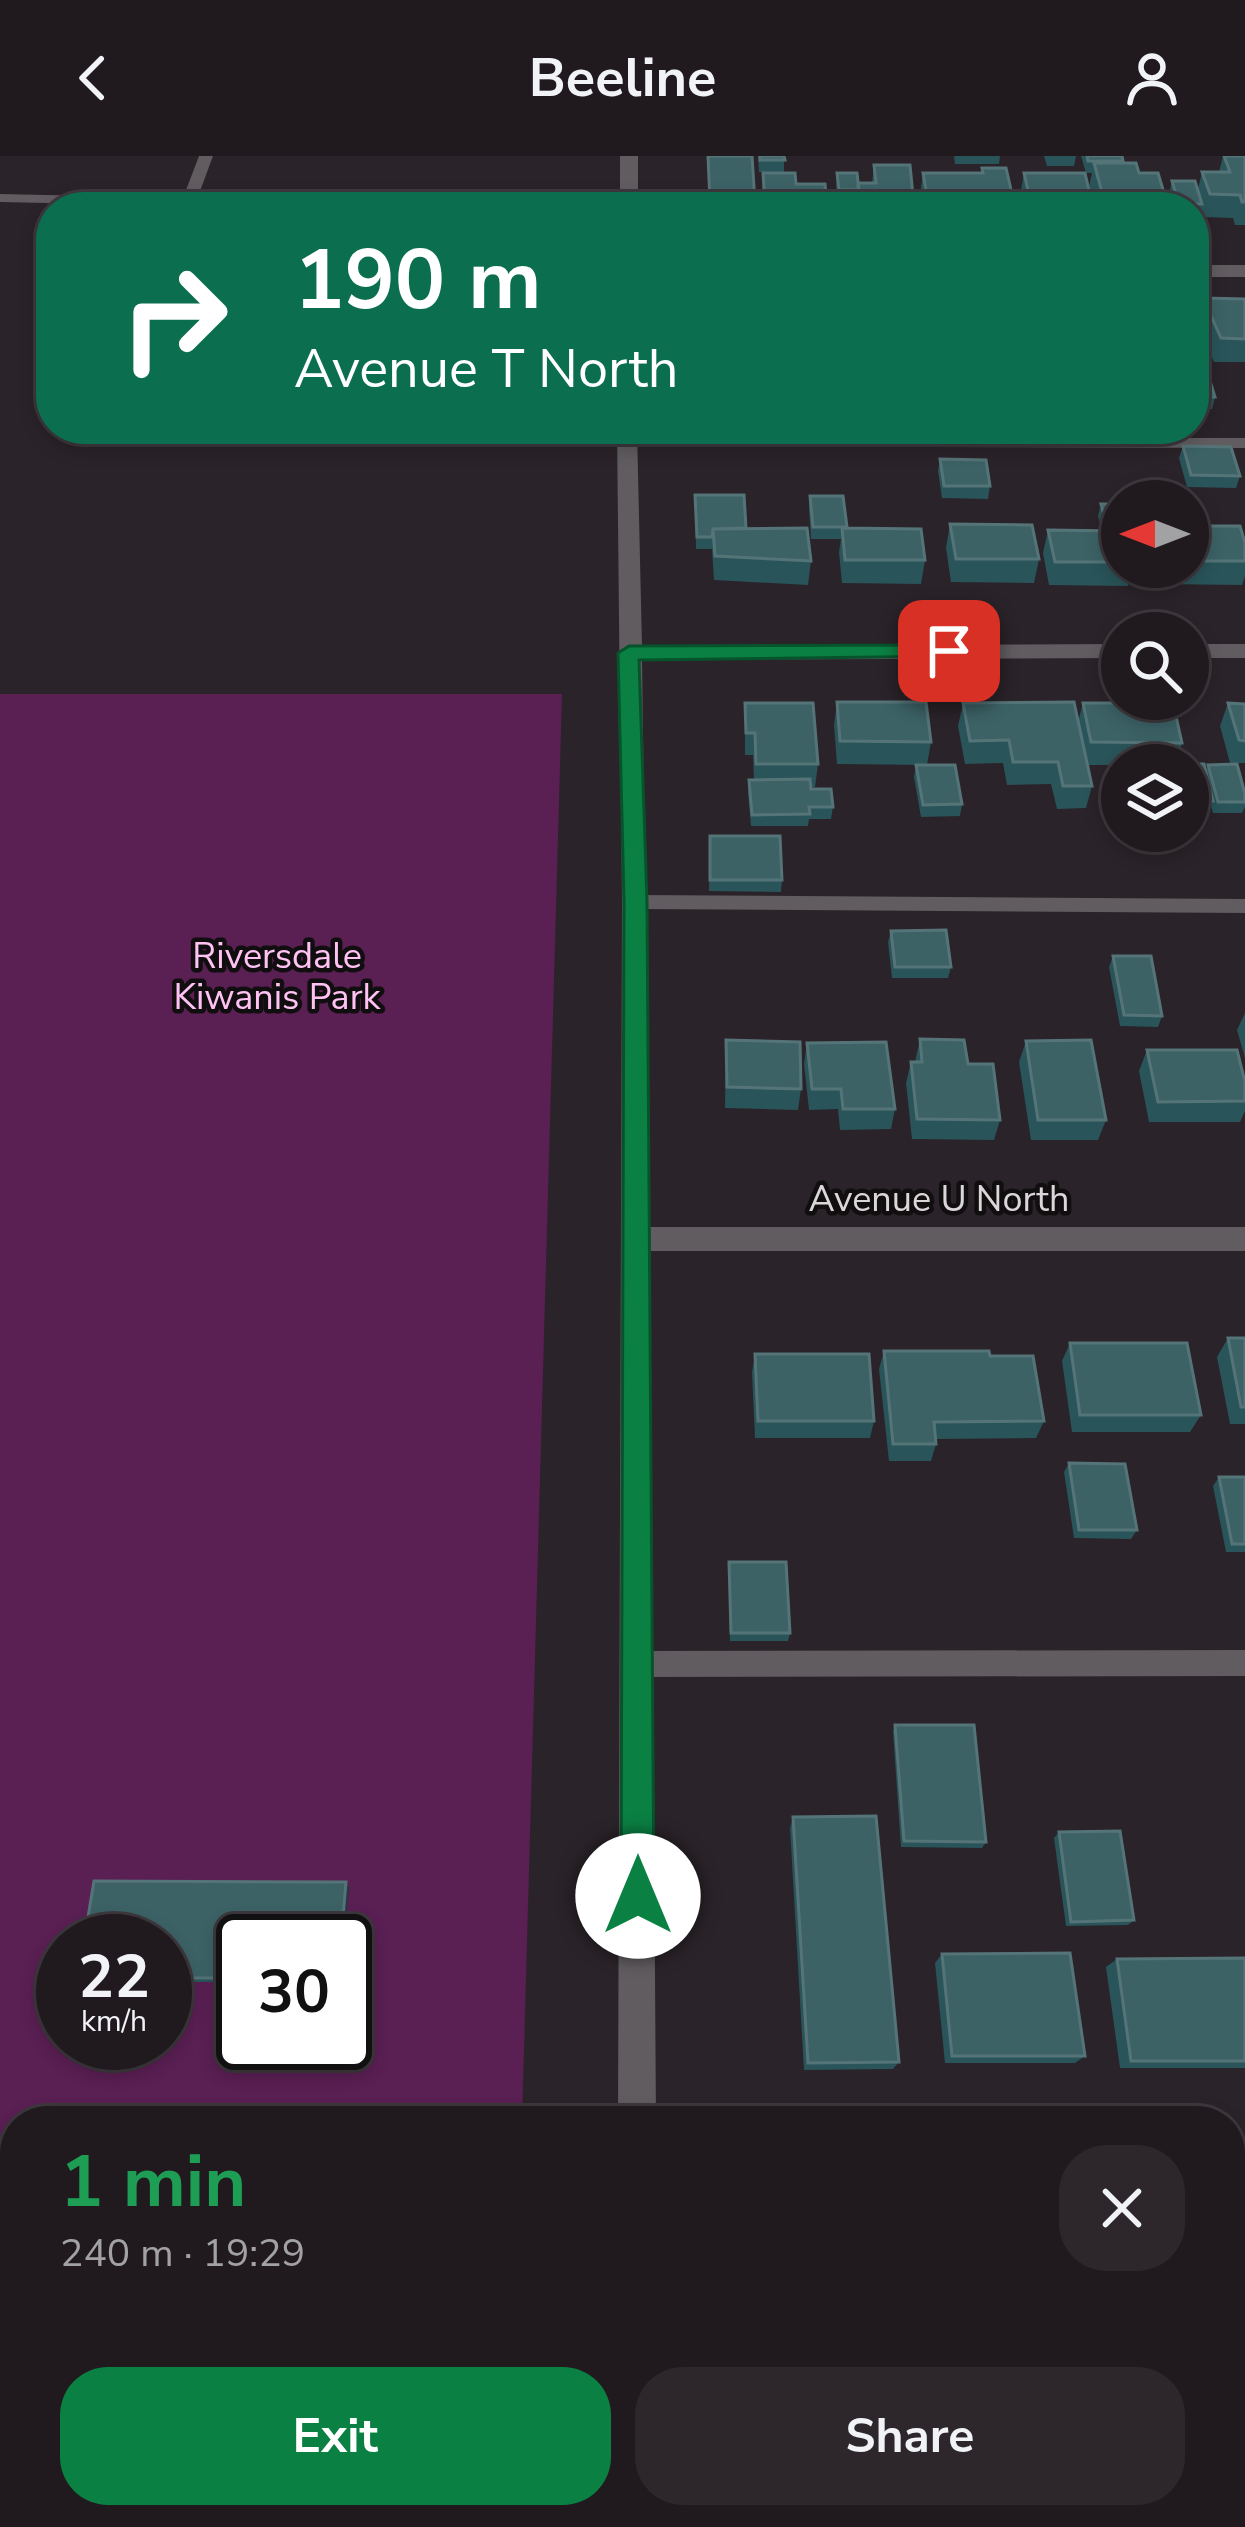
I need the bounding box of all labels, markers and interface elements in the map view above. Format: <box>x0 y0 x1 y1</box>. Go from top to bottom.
text: Beeline <box>529 41 716 115</box>
icon: back <box>60 45 126 111</box>
icon: person <box>1119 45 1185 111</box>
text: 190 m <box>294 223 542 338</box>
icon: right <box>96 240 252 396</box>
text: Avenue T North <box>294 332 678 406</box>
north arrow <box>1101 480 1209 588</box>
map controls <box>1101 480 1209 852</box>
pin <box>898 600 1000 702</box>
button: search <box>1101 612 1209 720</box>
icon: arrive <box>916 618 982 684</box>
button: layers <box>1101 744 1209 852</box>
park label: Riversdale Kiwanis Park <box>173 932 382 1022</box>
street label: Avenue U North <box>809 1175 1069 1224</box>
position arrow <box>575 1833 701 1959</box>
speed limit sign: 30 <box>216 1914 372 2070</box>
text: 22 <box>78 1936 150 2018</box>
text: km/h <box>81 2001 147 2042</box>
text: 1 min <box>60 2133 246 2231</box>
button: close <box>1059 2145 1185 2271</box>
text: 240 m · 19:29 <box>60 2227 305 2280</box>
button: Exit <box>60 2367 611 2505</box>
button: Share <box>635 2367 1185 2505</box>

